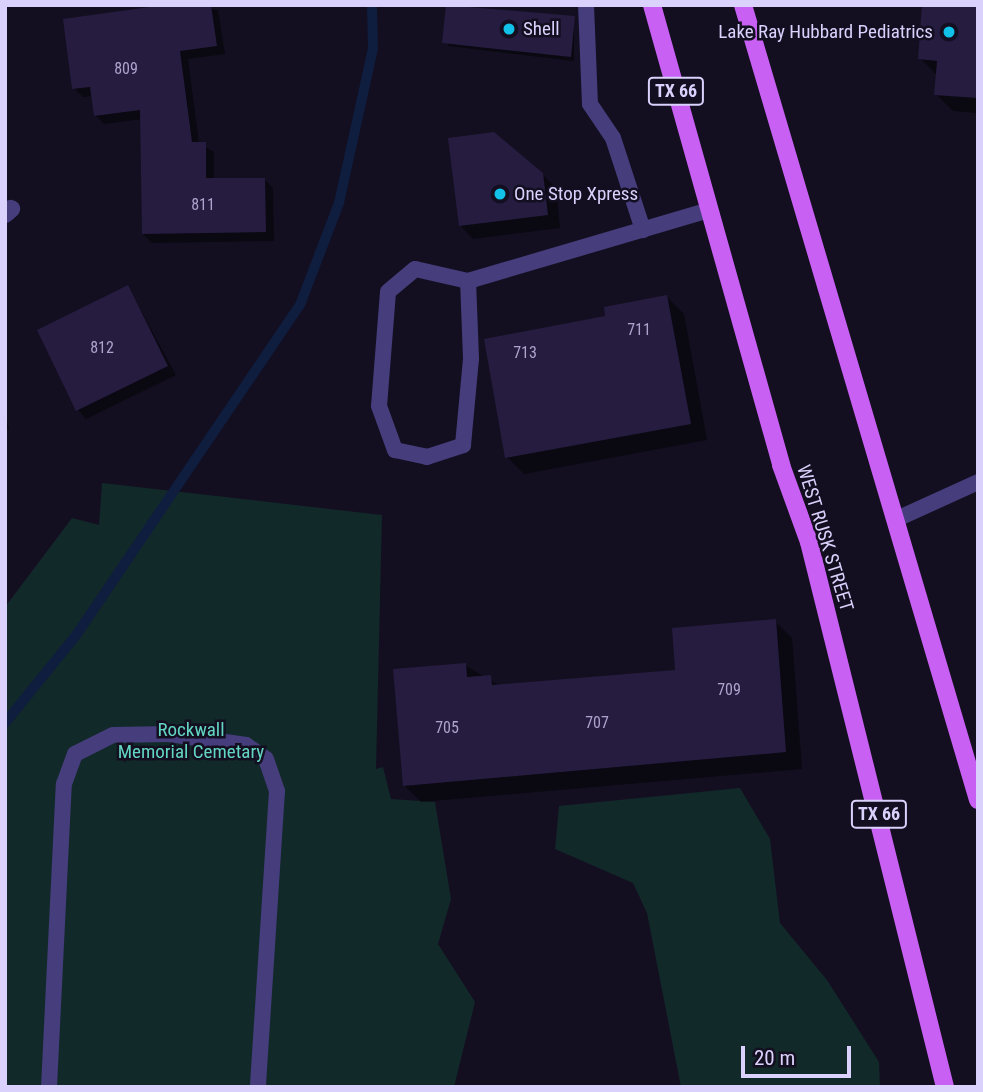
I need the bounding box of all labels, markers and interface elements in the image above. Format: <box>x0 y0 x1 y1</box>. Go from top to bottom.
place label: Shell <box>523 18 560 40</box>
marker: Shell <box>501 21 517 37</box>
place label: Lake Ray Hubbard Pediatrics <box>718 21 933 43</box>
marker: Lake Ray Hubbard Pediatrics <box>939 22 959 42</box>
house number: 809 <box>114 59 138 79</box>
road number: TX 66 <box>646 76 706 106</box>
place label: One Stop Xpress <box>514 183 638 205</box>
marker: One Stop Xpress <box>492 186 508 202</box>
house number: 811 <box>191 195 215 215</box>
house number: 711 <box>627 320 651 340</box>
house number: 812 <box>90 338 114 358</box>
house number: 713 <box>513 343 537 363</box>
street label: WEST RUSK STREET <box>792 462 858 614</box>
house number: 709 <box>717 680 741 700</box>
house number: 707 <box>585 713 609 733</box>
house number: 705 <box>435 718 459 738</box>
park label: Rockwall Memorial Cemetary <box>118 719 264 763</box>
road number: TX 66 <box>849 800 909 828</box>
scale bar <box>745 1032 855 1076</box>
text: 20 m <box>754 1046 795 1070</box>

